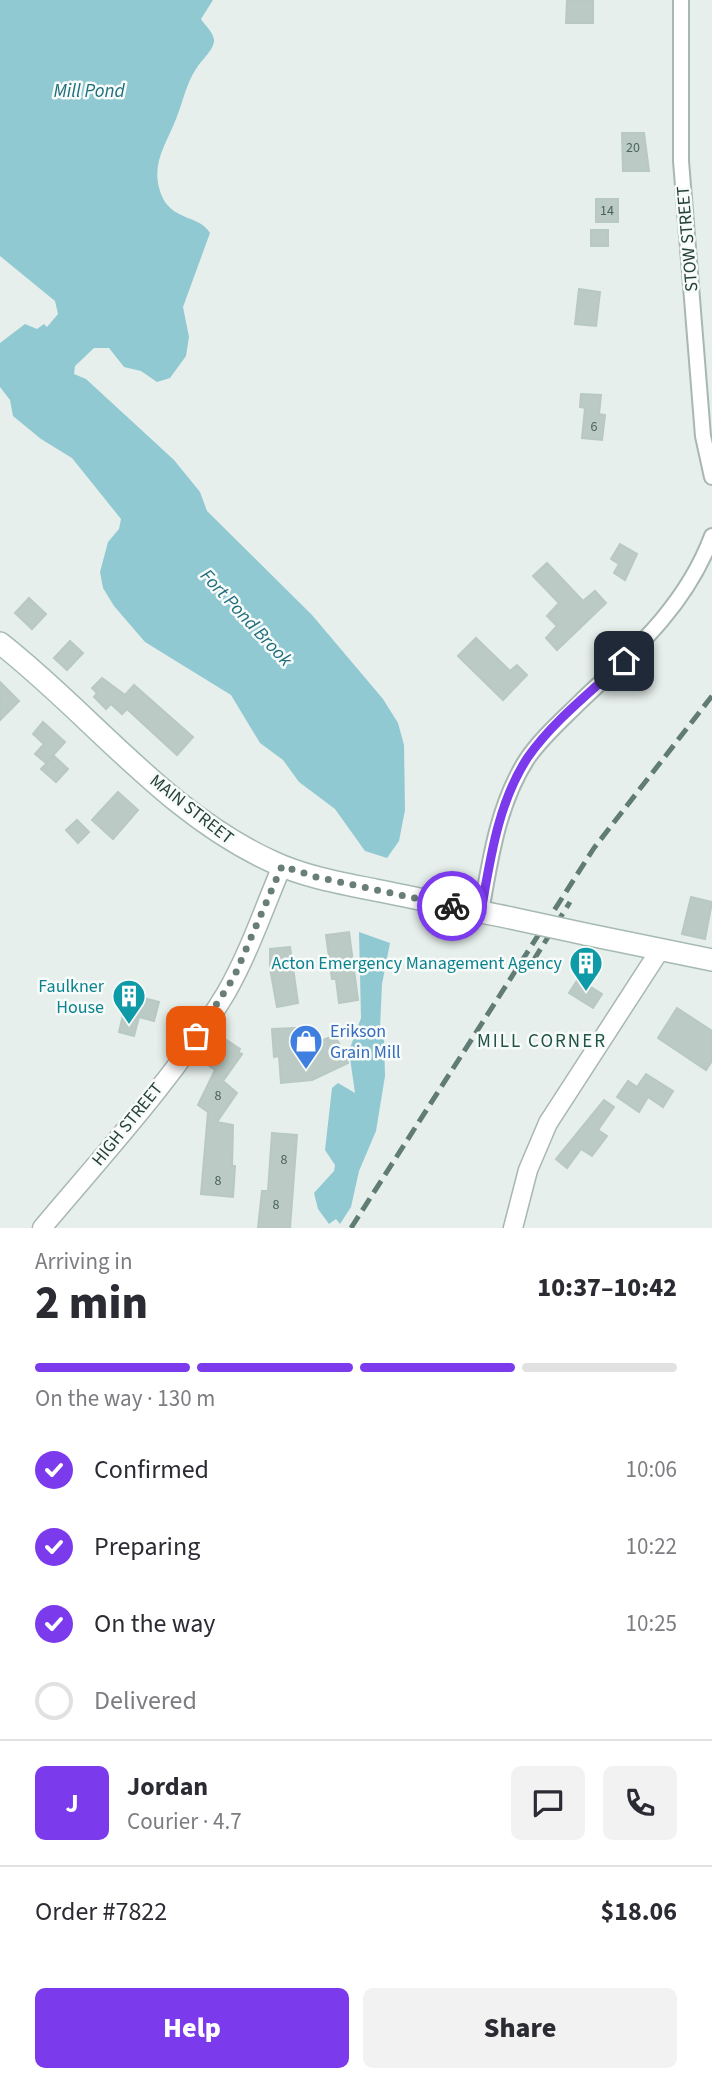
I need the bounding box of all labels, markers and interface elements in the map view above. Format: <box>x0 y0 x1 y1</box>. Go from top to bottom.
water label: Mill Pond <box>53 78 125 105</box>
house number: 20 <box>626 138 640 158</box>
street label: STOW STREET <box>670 185 705 293</box>
house number: 14 <box>600 201 614 221</box>
house number: 6 <box>591 417 598 437</box>
water label: Fort Pond Brook <box>194 563 299 673</box>
pin <box>594 631 654 691</box>
icon: home <box>605 642 643 680</box>
street label: MAIN STREET <box>144 769 239 850</box>
courier <box>417 871 487 941</box>
icon: bike <box>433 887 471 925</box>
building icon: Acton Emergency Management Agency <box>567 944 605 993</box>
place label: Acton Emergency Management Agency <box>272 951 563 976</box>
place label: Faulkner House <box>38 974 105 1020</box>
building icon: Faulkner House <box>110 977 148 1026</box>
pin <box>166 1006 226 1066</box>
icon: bag <box>177 1017 215 1055</box>
place label: Erikson Grain Mill <box>330 1019 401 1065</box>
shop icon: Erikson Grain Mill <box>287 1022 325 1071</box>
district label: MILL CORNER <box>477 1028 607 1055</box>
street label: HIGH STREET <box>86 1077 169 1171</box>
house number: 8 <box>215 1086 222 1106</box>
house number: 8 <box>281 1150 288 1170</box>
house number: 8 <box>215 1171 222 1191</box>
house number: 8 <box>273 1195 280 1215</box>
text: Arriving in <box>35 1245 133 1278</box>
text: 10:37–10:42 <box>537 1269 677 1306</box>
text: 2 min <box>35 1271 148 1336</box>
text: On the way · 130 m <box>35 1382 215 1415</box>
icon: check <box>35 1451 73 1489</box>
text: Confirmed <box>94 1451 209 1488</box>
text: 10:06 <box>626 1453 677 1486</box>
icon: check <box>35 1528 73 1566</box>
text: Preparing <box>94 1528 200 1565</box>
text: 10:22 <box>626 1530 677 1563</box>
icon: check <box>35 1605 73 1643</box>
text: On the way <box>94 1605 215 1642</box>
text: 10:25 <box>626 1607 677 1640</box>
text: Delivered <box>94 1682 197 1719</box>
button: chat <box>511 1766 585 1840</box>
button: phone <box>603 1766 677 1840</box>
text: Jordan <box>127 1768 208 1805</box>
text: J <box>65 1785 79 1822</box>
text: Courier · 4.7 <box>127 1805 242 1838</box>
text: Order #7822 <box>35 1893 167 1930</box>
text: $18.06 <box>601 1893 677 1930</box>
button: Help <box>35 1988 349 2068</box>
button: Share <box>363 1988 677 2068</box>

